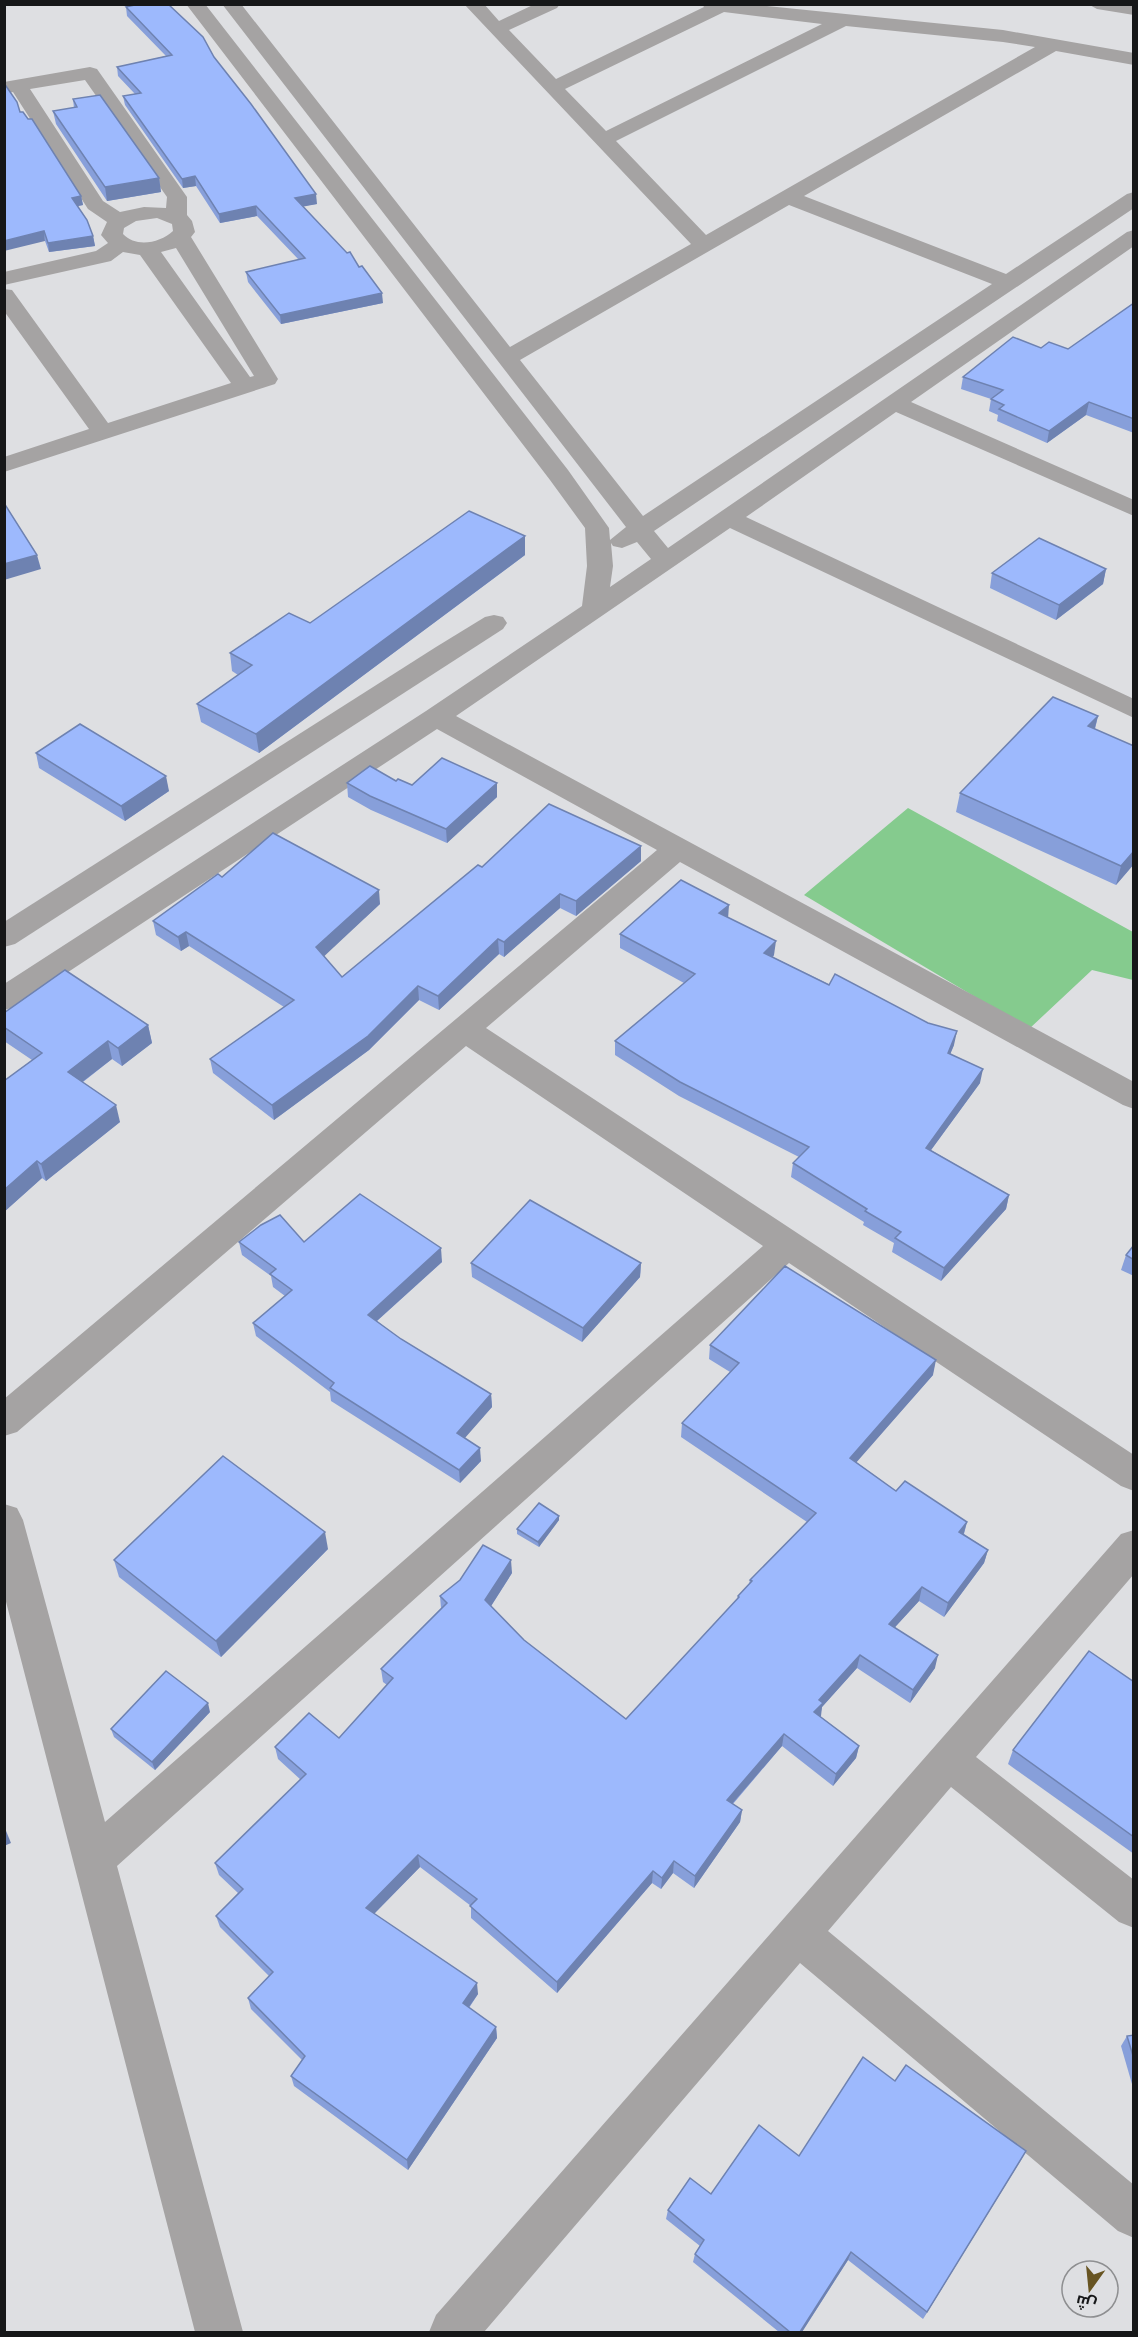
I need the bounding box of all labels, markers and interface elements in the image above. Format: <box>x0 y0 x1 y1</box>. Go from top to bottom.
north arrow <box>1060 2259 1120 2319</box>
text: ش <box>1073 2290 1099 2317</box>

